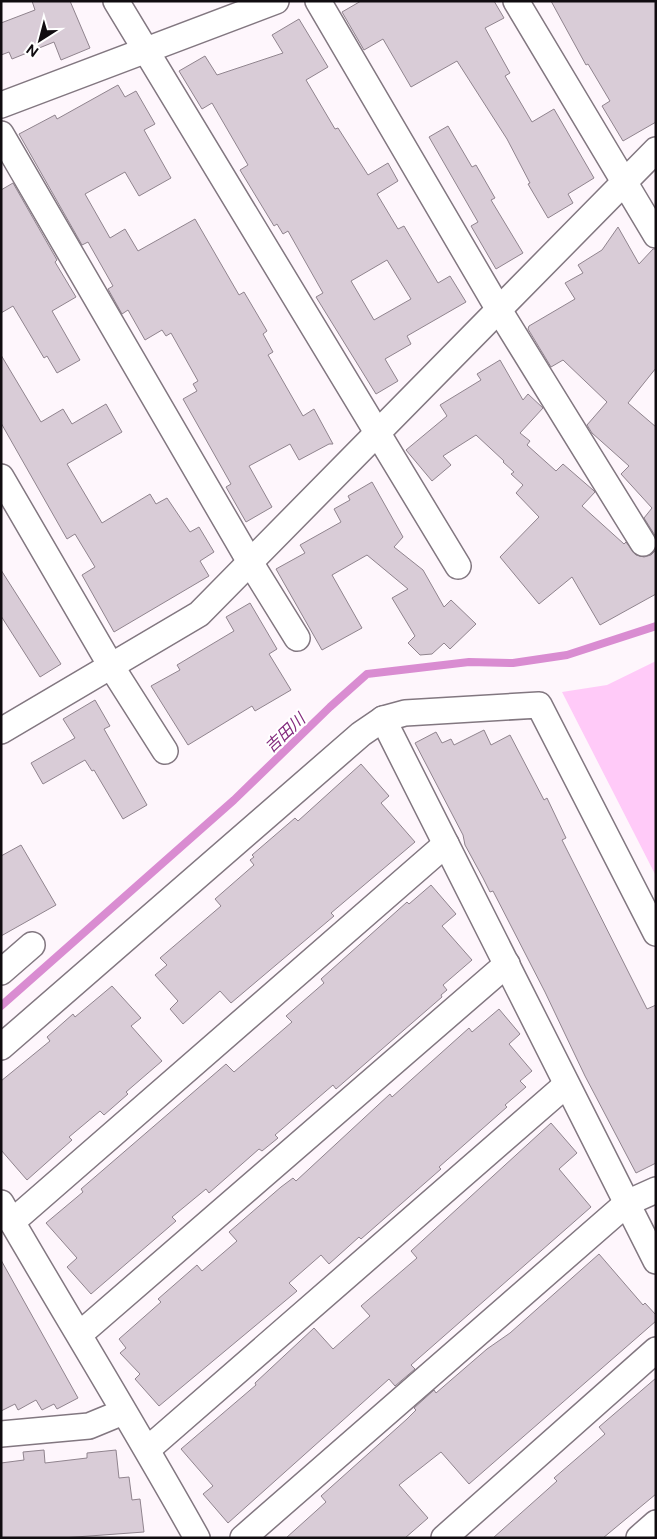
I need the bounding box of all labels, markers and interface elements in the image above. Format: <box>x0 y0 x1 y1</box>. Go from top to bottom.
north arrow <box>15 15 65 65</box>
text: N <box>23 41 41 60</box>
water label: 吉田川 <box>261 708 310 756</box>

